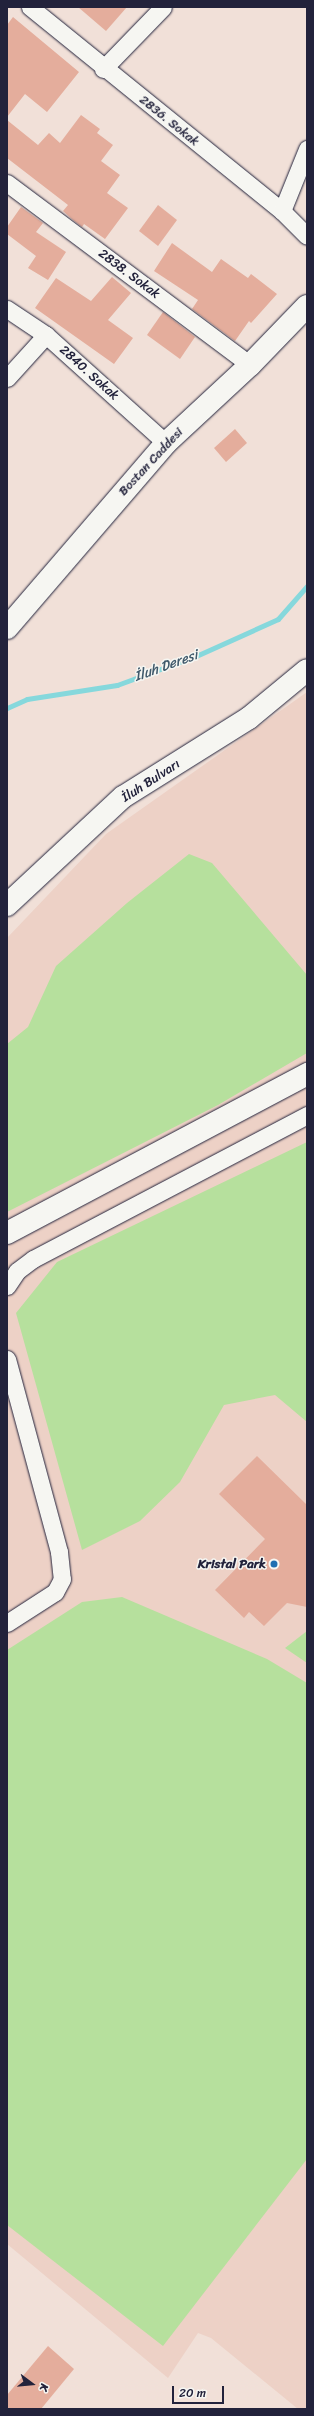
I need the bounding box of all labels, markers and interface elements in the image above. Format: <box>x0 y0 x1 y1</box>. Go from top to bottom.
street label: 2836. Sokak <box>136 92 202 150</box>
street label: 2838. Sokak <box>95 246 163 302</box>
street label: 2840. Sokak <box>56 342 122 404</box>
street label: Bostan Caddesi <box>116 425 186 499</box>
water label: İluh Deresi <box>132 647 200 685</box>
street label: İluh Bulvarı <box>119 756 183 806</box>
place label: Kristal Park <box>198 1556 266 1572</box>
marker: Kristal Park <box>269 1559 279 1569</box>
north arrow <box>12 2364 52 2404</box>
scale bar <box>174 2378 226 2404</box>
text: K <box>34 2382 54 2393</box>
text: 20 m <box>179 2382 206 2404</box>

